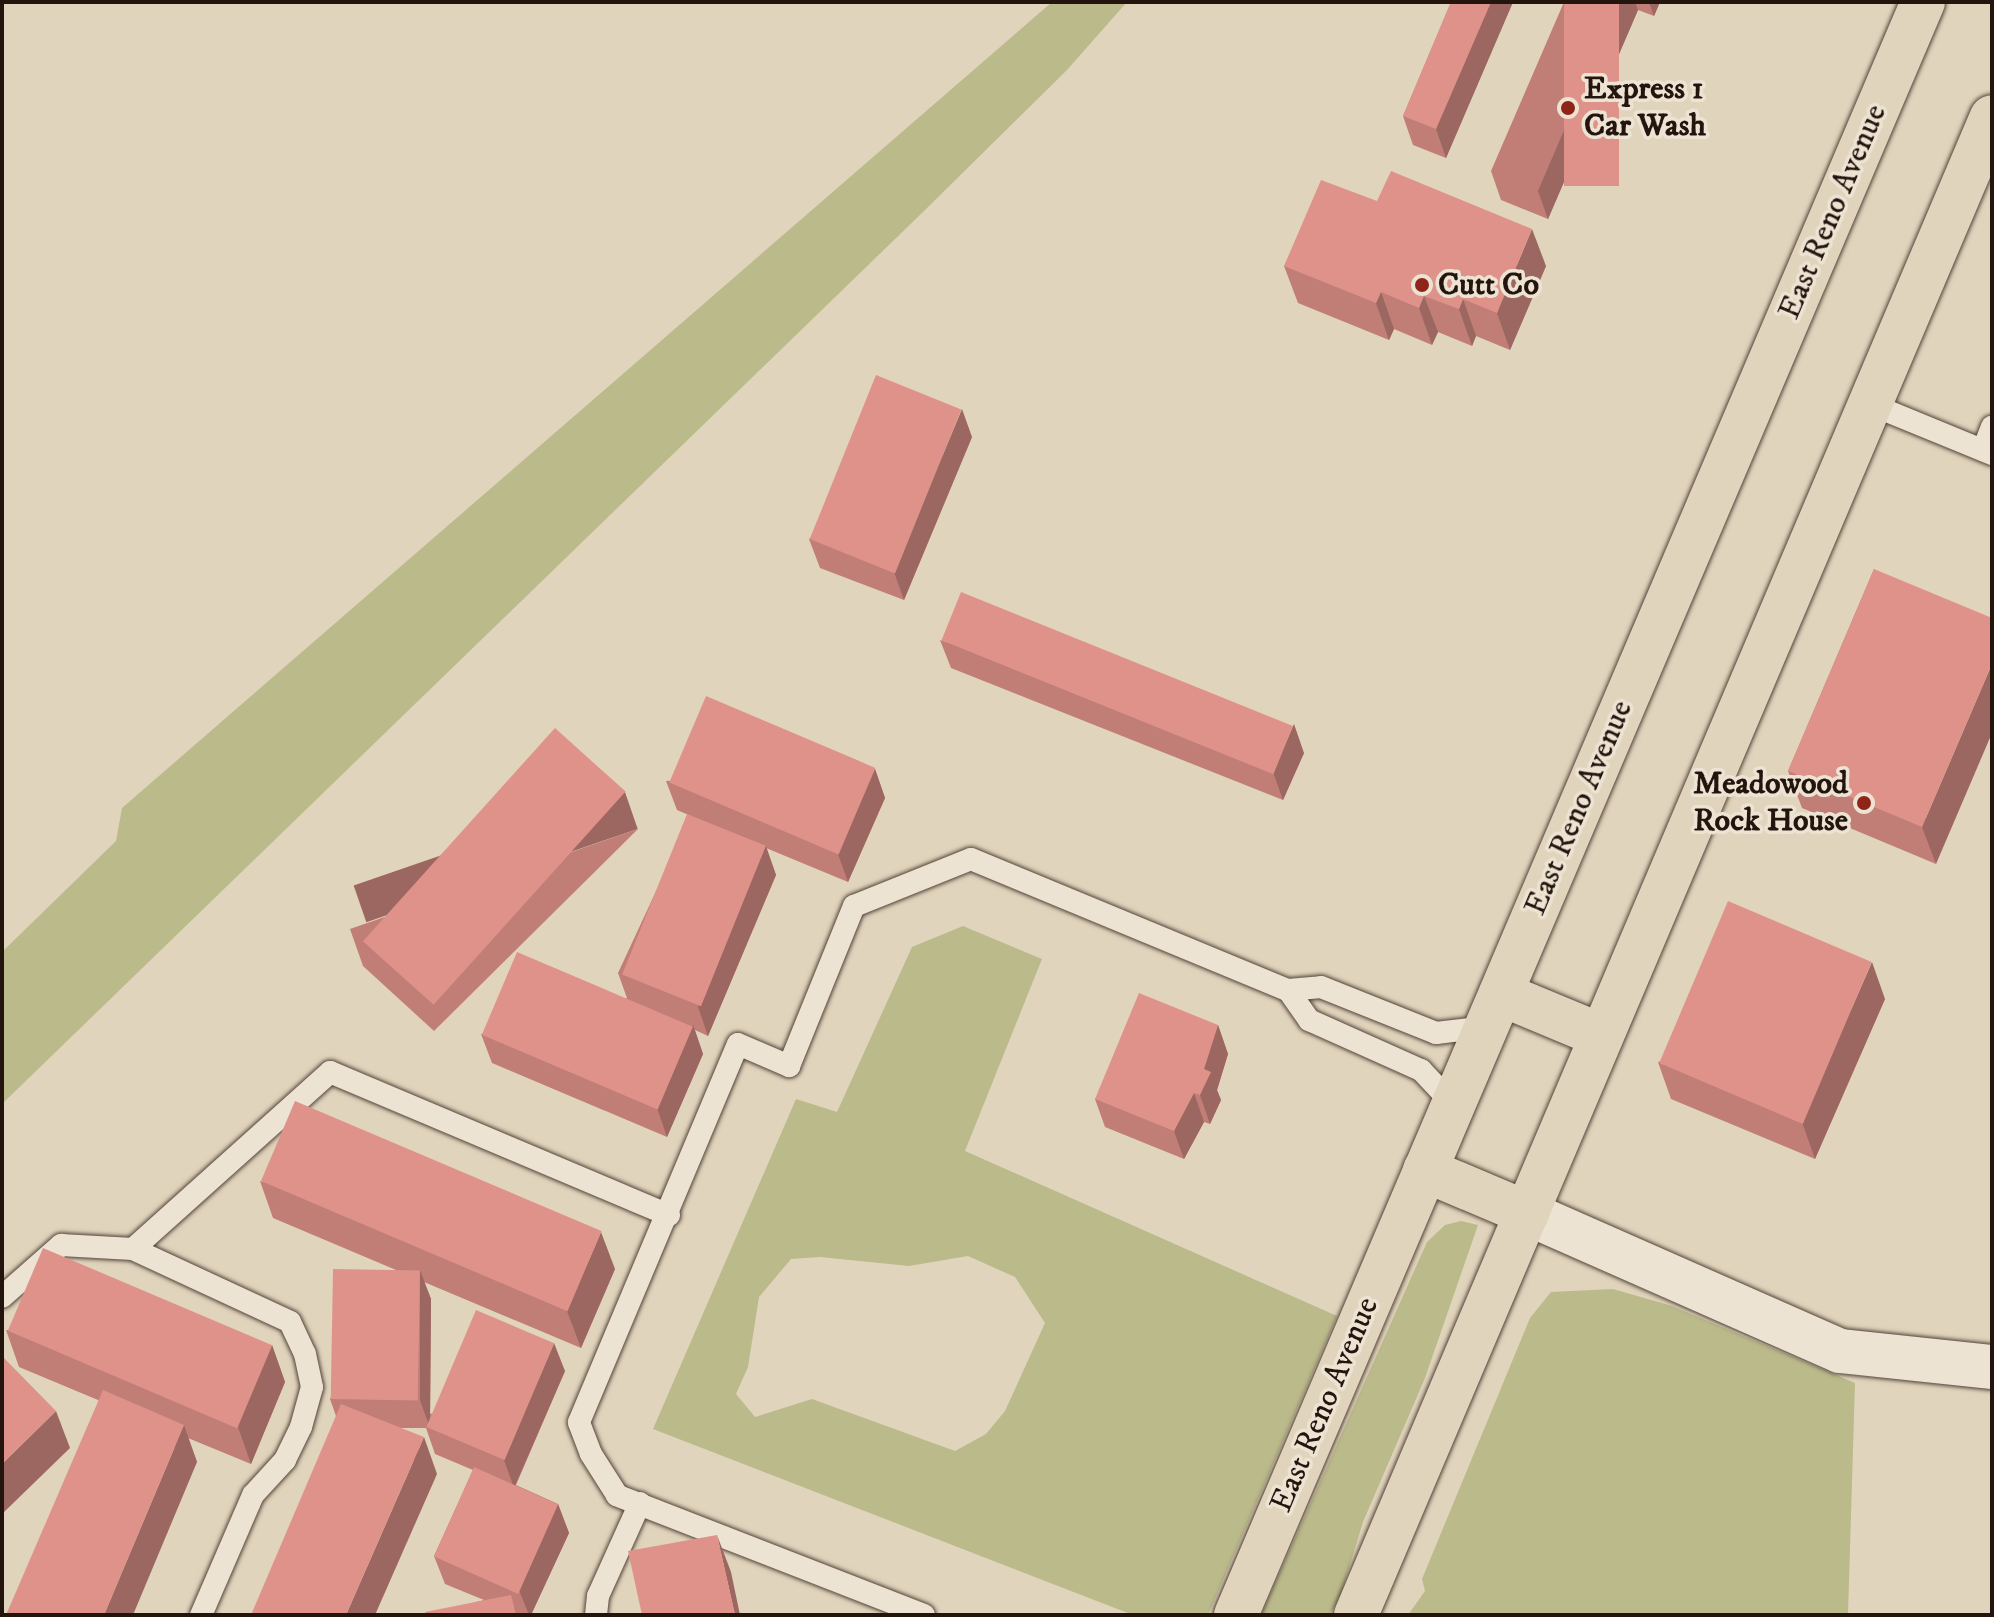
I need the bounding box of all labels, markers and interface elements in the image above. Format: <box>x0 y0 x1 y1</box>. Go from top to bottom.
place label: Express 1 Car Wash <box>1584 71 1706 146</box>
marker: Express 1 Car Wash <box>1559 99 1577 117</box>
street label: East Reno Avenue <box>1770 99 1896 325</box>
place label: Cutt Co <box>1438 266 1539 304</box>
marker: Cutt Co <box>1413 276 1431 294</box>
street label: East Reno Avenue <box>1516 695 1642 921</box>
place label: Meadowood Rock House <box>1693 766 1848 841</box>
marker: Meadowood Rock House <box>1855 794 1873 812</box>
street label: East Reno Avenue <box>1262 1292 1388 1518</box>

